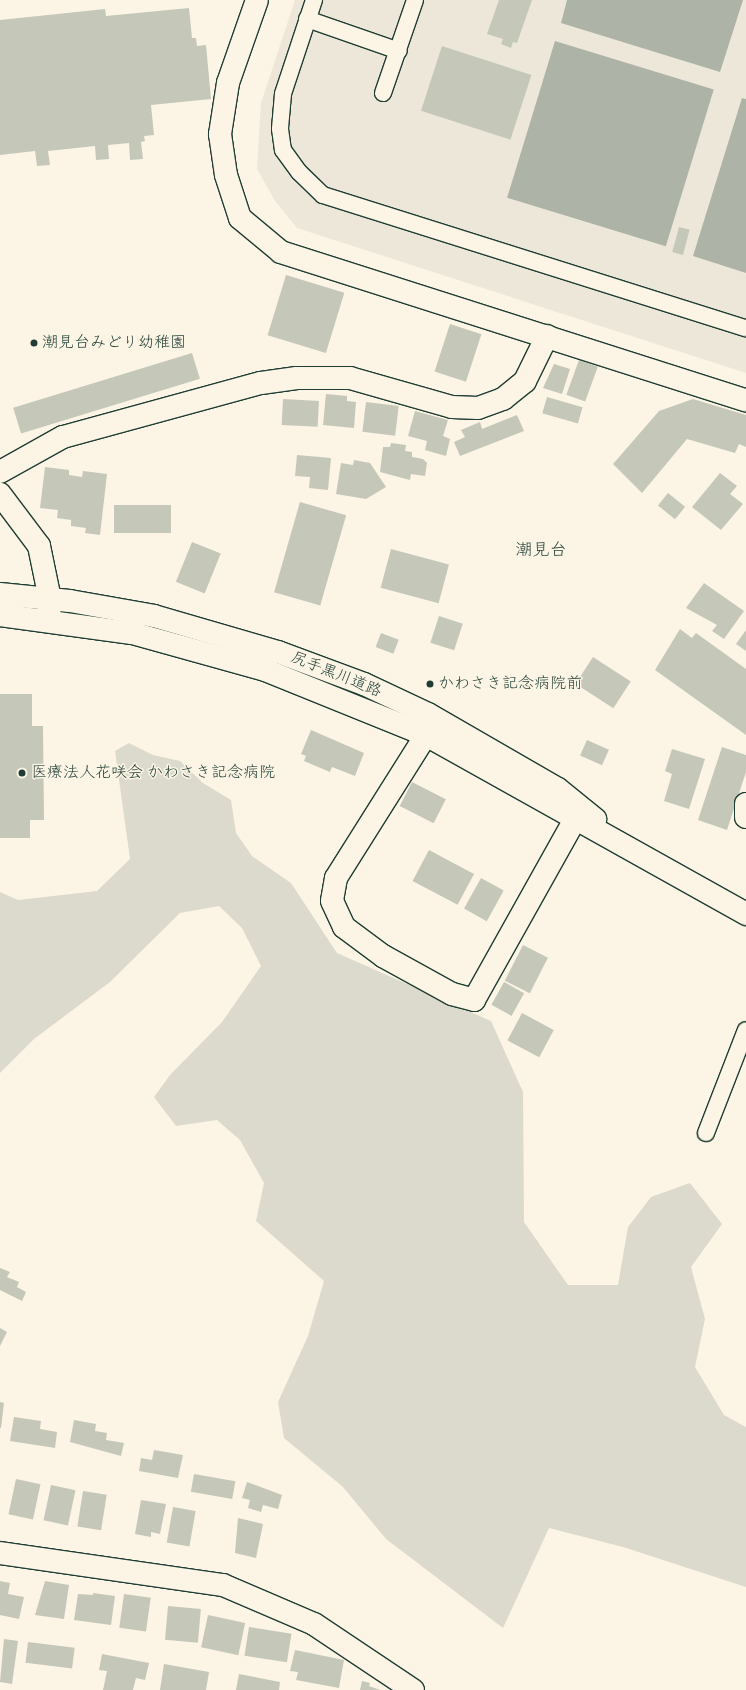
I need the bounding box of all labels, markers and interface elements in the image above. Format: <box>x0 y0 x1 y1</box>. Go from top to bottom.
place label: 潮見台みどり幼稚園 <box>42 333 186 353</box>
marker: 潮見台みどり幼稚園 <box>29 338 39 348</box>
district label: 潮見台 <box>516 541 566 561</box>
street label: 尻手黒川道路 <box>288 648 384 702</box>
place label: かわさき記念病院前 <box>438 674 582 694</box>
marker: かわさき記念病院前 <box>425 679 435 689</box>
place label: 医療法人花咲会 かわさき記念病院 <box>31 763 275 783</box>
marker: 医療法人花咲会 かわさき記念病院 <box>16 767 28 779</box>

